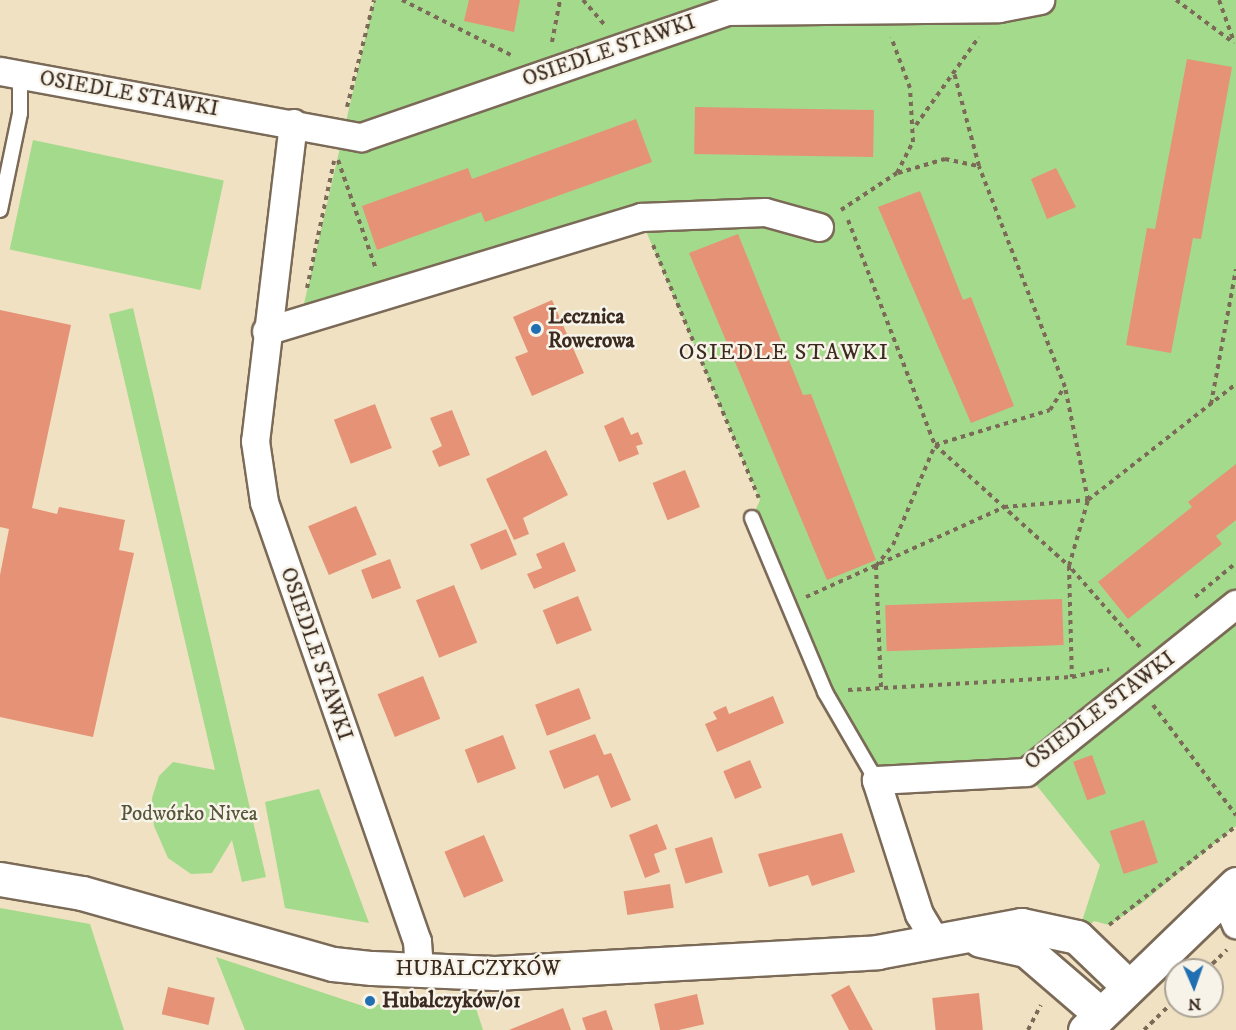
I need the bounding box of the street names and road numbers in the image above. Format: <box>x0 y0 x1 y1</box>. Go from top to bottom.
street label: OSIEDLE STAWKI <box>519 10 699 92</box>
street label: OSIEDLE STAWKI <box>38 66 220 122</box>
street label: OSIEDLE STAWKI <box>275 564 357 744</box>
street label: OSIEDLE STAWKI <box>1020 646 1180 776</box>
street label: HUBALCZYKÓW <box>396 956 560 982</box>

